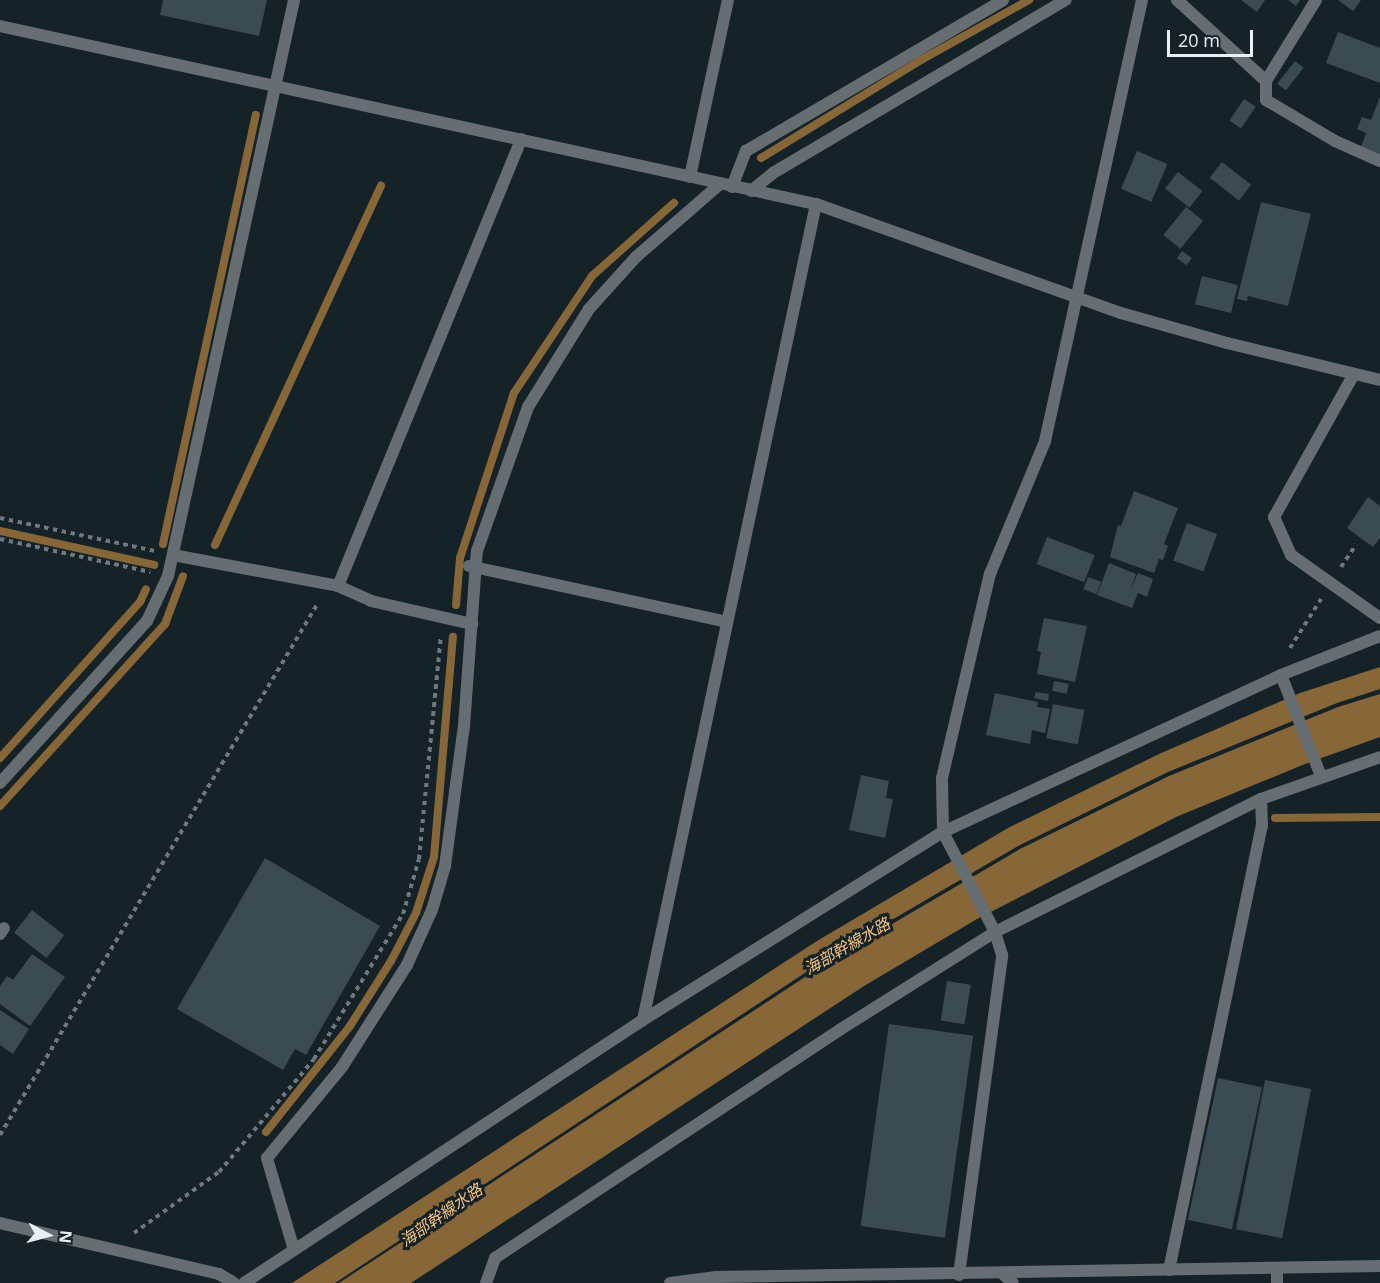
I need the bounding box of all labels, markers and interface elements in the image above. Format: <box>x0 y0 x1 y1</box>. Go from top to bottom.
scale bar <box>1170 18 1256 56</box>
text: 20 m <box>1178 28 1220 52</box>
water label: 海部幹線水路 <box>801 914 893 978</box>
water label: 海部幹線水路 <box>396 1180 486 1250</box>
north arrow <box>18 1205 78 1265</box>
text: N <box>54 1229 78 1244</box>

